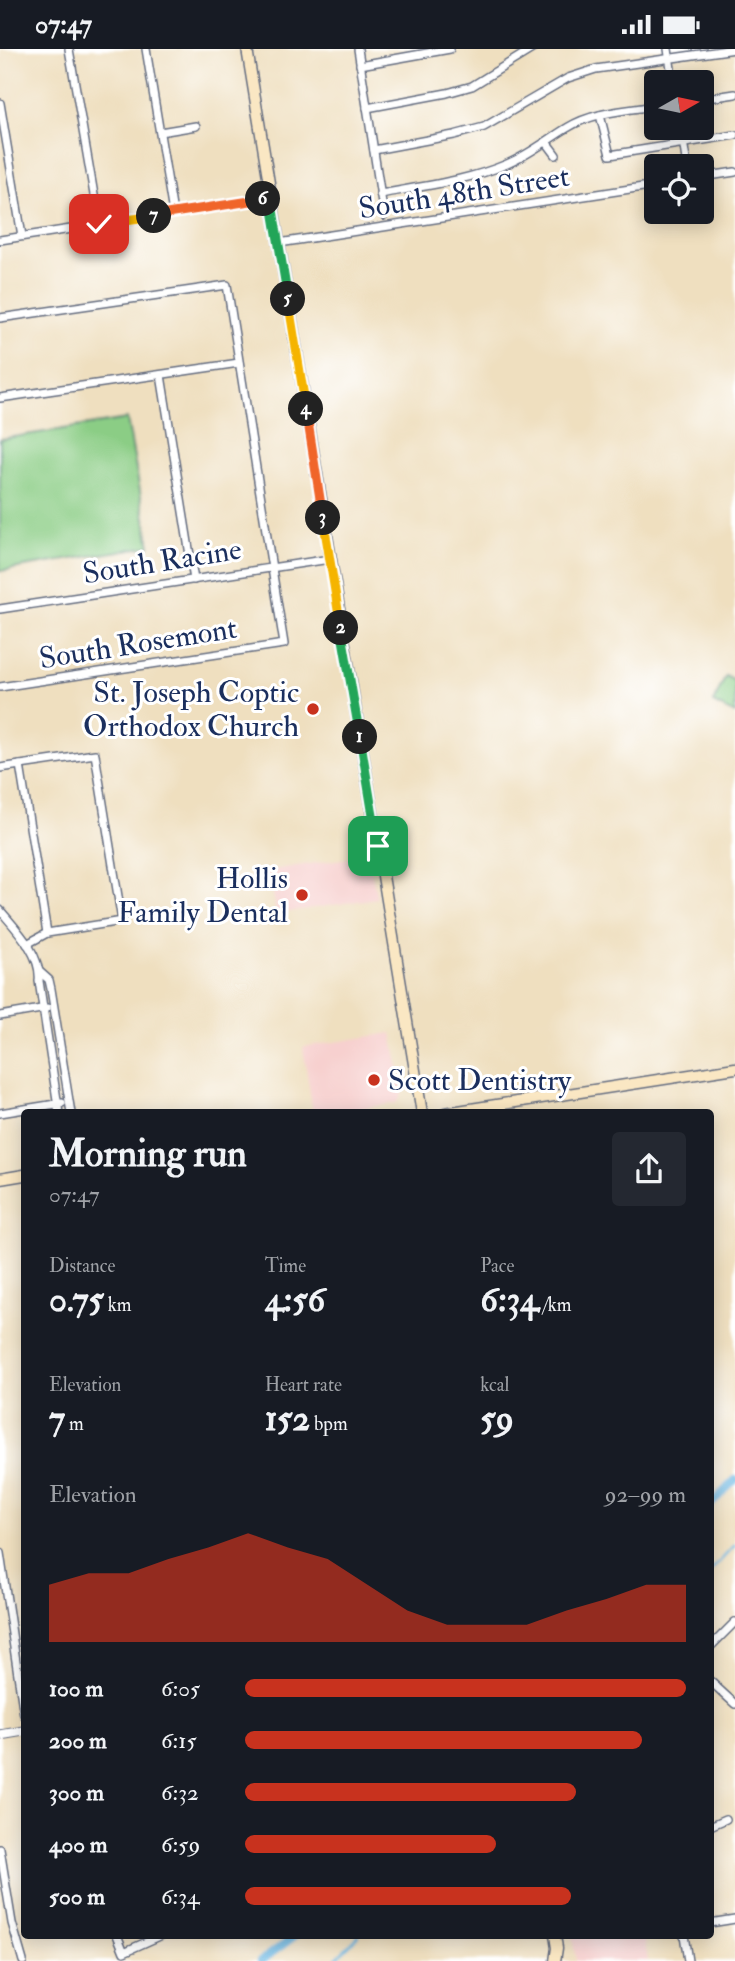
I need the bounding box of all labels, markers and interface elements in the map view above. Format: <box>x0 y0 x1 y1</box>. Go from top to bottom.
text: 07:47 <box>35 9 92 41</box>
north arrow <box>644 70 714 140</box>
map controls <box>644 70 714 224</box>
button: locate <box>644 154 714 224</box>
street label: South 48th Street <box>356 158 572 227</box>
pin: 6 <box>246 181 280 217</box>
text: 6 <box>258 186 267 210</box>
pin <box>69 194 129 254</box>
pin: 7 <box>136 199 172 233</box>
text: 7 <box>149 203 158 227</box>
icon: check <box>80 205 118 243</box>
pin: 5 <box>270 281 306 317</box>
text: 5 <box>283 286 292 310</box>
pin: 4 <box>288 391 324 427</box>
text: 4 <box>300 396 311 420</box>
pin: 3 <box>306 501 340 535</box>
text: 3 <box>319 505 326 529</box>
street label: South Racine <box>80 531 244 592</box>
street label: South Rosemont <box>37 610 240 677</box>
pin: 2 <box>324 611 358 645</box>
text: 2 <box>336 615 345 639</box>
place label: St. Joseph Coptic Orthodox Church <box>83 674 299 745</box>
marker: St. Joseph Coptic Orthodox Church <box>305 701 321 717</box>
pin: 1 <box>342 719 378 755</box>
text: 1 <box>356 724 363 748</box>
pin <box>348 816 408 876</box>
icon: arrive <box>359 827 397 865</box>
place label: Hollis Family Dental <box>117 860 288 931</box>
marker: Hollis Family Dental <box>294 887 310 903</box>
place label: Scott Dentistry <box>388 1062 572 1099</box>
marker: Scott Dentistry <box>366 1072 382 1088</box>
text: Morning run <box>49 1130 247 1178</box>
button: share <box>612 1132 686 1206</box>
text: 07:47 <box>49 1180 99 1209</box>
text: Distance <box>49 1254 115 1278</box>
text: Time <box>265 1254 306 1278</box>
text: Pace <box>480 1254 514 1278</box>
text: 0.75 <box>49 1278 104 1322</box>
text: 4:56 <box>265 1278 325 1322</box>
text: 6:34 <box>480 1278 539 1322</box>
text: km <box>104 1293 132 1317</box>
text: /km <box>539 1293 572 1317</box>
text: Elevation <box>49 1373 121 1397</box>
text: Heart rate <box>265 1373 342 1397</box>
text: kcal <box>480 1373 509 1397</box>
text: 7 <box>49 1397 65 1441</box>
text: 152 <box>265 1397 310 1441</box>
text: 59 <box>480 1397 514 1441</box>
text: m <box>65 1412 84 1436</box>
text: bpm <box>310 1412 348 1436</box>
text: Elevation <box>49 1480 137 1509</box>
text: 92–99 m <box>605 1480 686 1509</box>
text: 100 m <box>49 1674 103 1703</box>
text: 6:05 <box>161 1674 200 1703</box>
text: 200 m <box>49 1726 107 1755</box>
text: 6:15 <box>161 1726 197 1755</box>
text: 300 m <box>49 1778 104 1807</box>
text: 6:32 <box>161 1778 199 1807</box>
text: 400 m <box>49 1830 108 1859</box>
text: 6:59 <box>161 1830 200 1859</box>
text: 500 m <box>49 1882 105 1911</box>
text: 6:34 <box>161 1882 199 1911</box>

